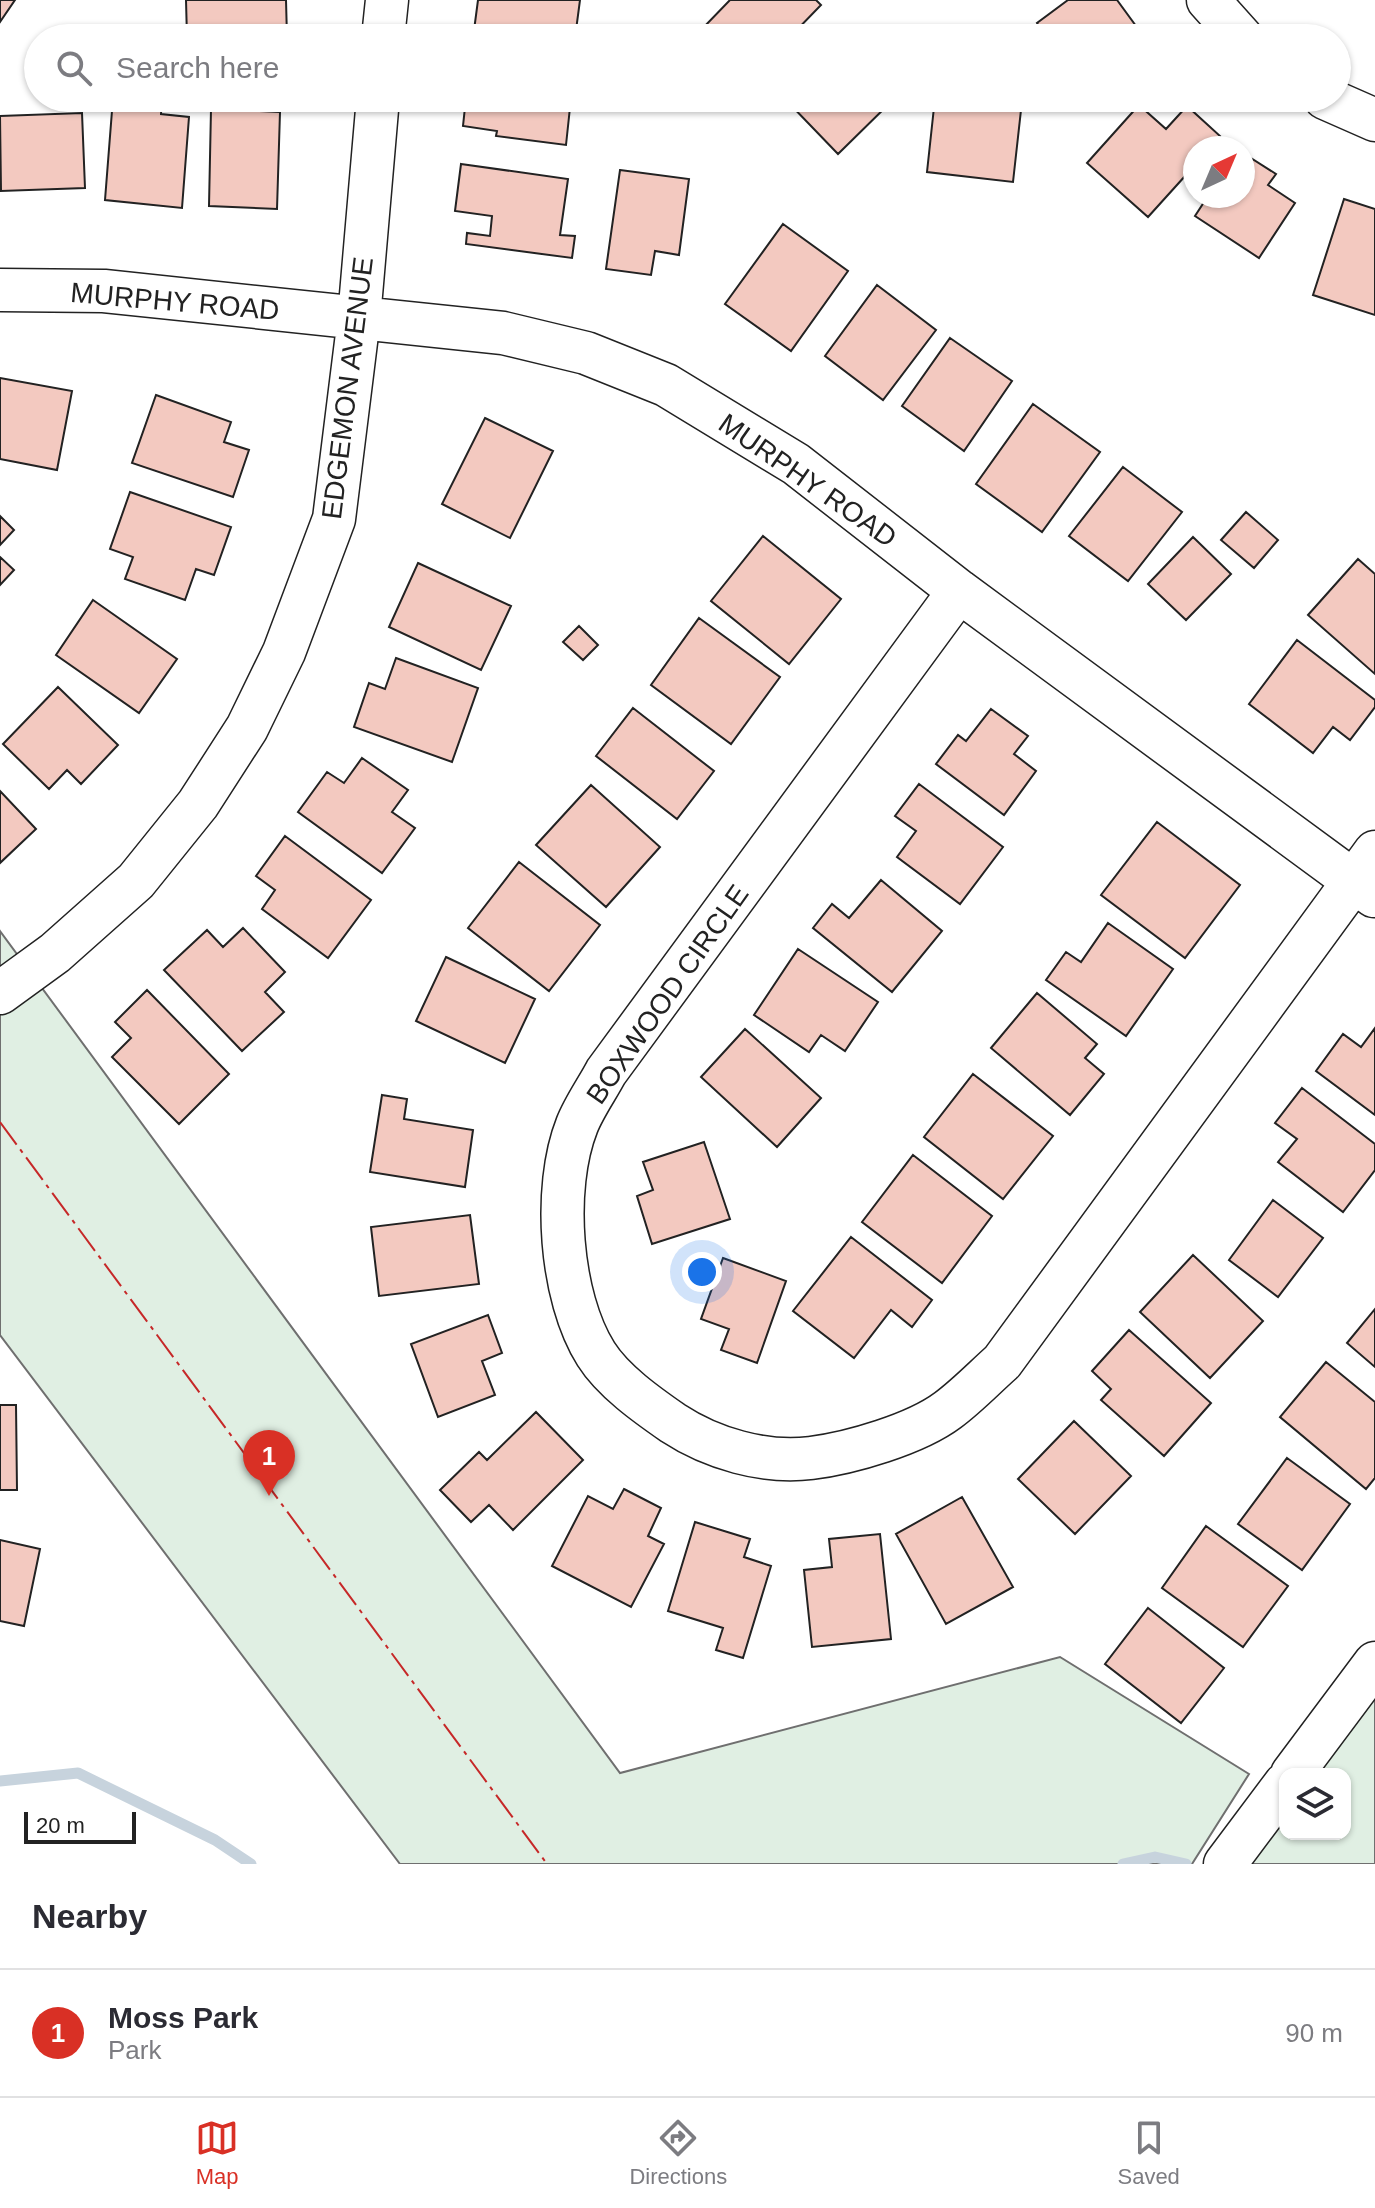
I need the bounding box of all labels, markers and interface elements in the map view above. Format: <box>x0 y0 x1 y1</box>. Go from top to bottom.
search box <box>24 24 1351 112</box>
icon: search <box>52 46 96 90</box>
text: Search here <box>116 51 279 84</box>
north arrow <box>1183 136 1255 208</box>
street label: EDGEMON AVENUE <box>316 255 379 521</box>
street label: MURPHY ROAD <box>69 277 281 326</box>
street label: MURPHY ROAD <box>713 408 902 553</box>
street label: BOXWOOD CIRCLE <box>580 879 755 1110</box>
your location <box>682 1252 722 1292</box>
pin: 1 <box>243 1430 295 1496</box>
map controls <box>1279 1768 1351 1840</box>
button: layers <box>1279 1768 1351 1840</box>
scale bar <box>24 1808 136 1844</box>
text: 20 m <box>36 1813 85 1838</box>
text: Nearby <box>32 1897 147 1935</box>
text: Moss Park <box>108 2001 258 2034</box>
text: 1 <box>51 2018 65 2048</box>
text: 90 m <box>1285 2018 1343 2048</box>
text: Park <box>108 2035 161 2065</box>
tab: Map <box>195 2116 239 2190</box>
tab: Directions <box>629 2116 727 2190</box>
tab: Saved <box>1117 2116 1180 2190</box>

